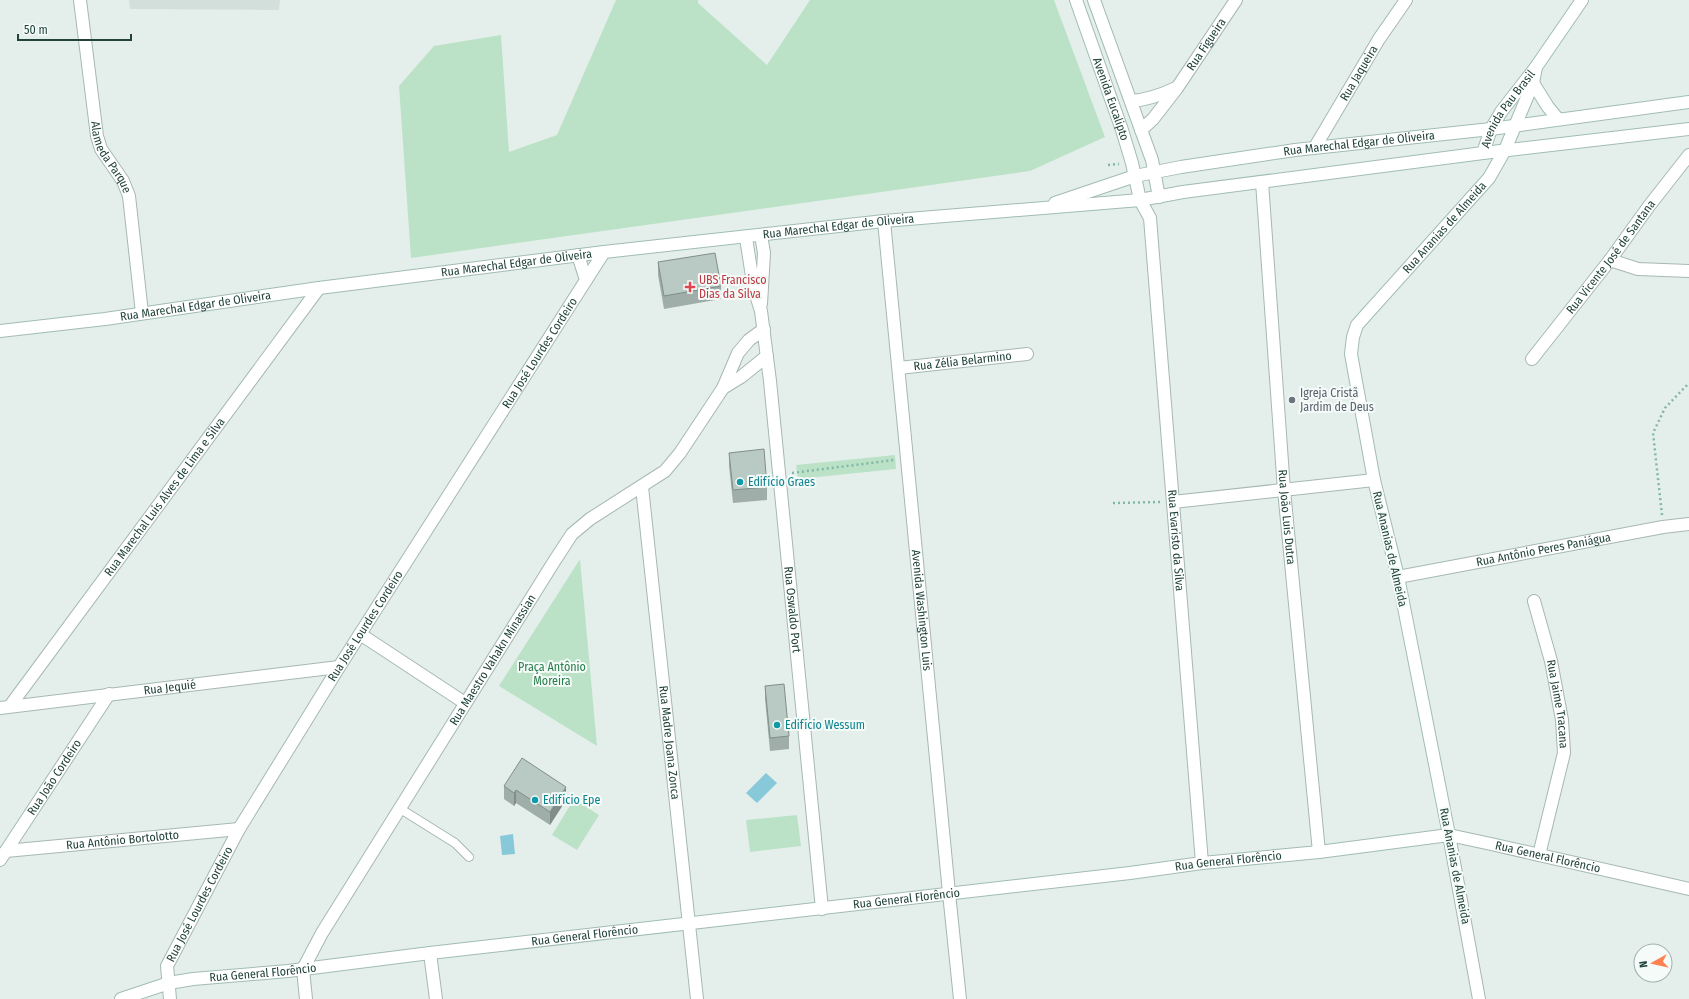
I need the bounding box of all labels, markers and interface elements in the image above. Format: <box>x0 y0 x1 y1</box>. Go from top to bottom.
street label: Rua Figueira <box>1184 15 1229 73</box>
scale bar <box>18 16 131 42</box>
text: 50 m <box>24 23 48 37</box>
street label: Rua Jaqueira <box>1337 43 1381 103</box>
street label: Avenida Eucalipto <box>1090 56 1132 142</box>
street label: Avenida Pau Brasil <box>1478 67 1538 150</box>
street label: Alameda Parque <box>88 120 134 195</box>
street label: Rua Marechal Edgar de Oliveira <box>1282 128 1436 159</box>
street label: Rua Ananias de Almeida <box>1400 179 1489 276</box>
street label: Rua Vicente José de Santana <box>1563 197 1658 317</box>
street label: Rua Marechal Edgar de Oliveira <box>762 212 915 241</box>
street label: Rua Marechal Edgar de Oliveira <box>440 247 593 280</box>
place label: UBS Francisco Dias da Silva <box>699 273 767 301</box>
marker: UBS Francisco Dias da Silva <box>684 281 696 293</box>
street label: Rua Marechal Edgar de Oliveira <box>119 288 272 324</box>
street label: Rua José Lourdes Cordeiro <box>499 295 580 411</box>
street label: Rua Zélia Belarmino <box>913 349 1012 373</box>
place label: Igreja Cristã Jardim de Deus <box>1300 386 1374 414</box>
marker: Igreja Cristã Jardim de Deus <box>1287 395 1297 405</box>
street label: Rua Marechal Luis Alves de Lima e Silva <box>101 415 228 579</box>
street label: Rua João Luis Dutra <box>1276 469 1298 565</box>
place label: Edifício Graes <box>748 475 815 489</box>
marker: Edifício Graes <box>735 477 745 487</box>
street label: Rua Evaristo da Silva <box>1165 489 1187 592</box>
street label: Rua Ananias de Almeida <box>1370 490 1410 608</box>
street label: Rua Antônio Peres Paniágua <box>1475 530 1612 569</box>
street label: Avenida Washington Luis <box>909 549 934 671</box>
street label: Rua Oswaldo Port <box>781 566 804 653</box>
street label: Rua José Lourdes Cordeiro <box>325 568 406 684</box>
street label: Rua Maestro Vahakn Minassian <box>447 592 539 728</box>
street label: Rua Jaime Tracana <box>1544 658 1571 749</box>
park label: Praça Antônio Moreira <box>518 660 586 688</box>
street label: Rua Jequié <box>143 677 197 698</box>
street label: Rua Madre Joana Zonca <box>656 685 683 800</box>
place label: Edifício Wessum <box>785 718 865 732</box>
marker: Edifício Wessum <box>772 720 782 730</box>
street label: Rua João Cordeiro <box>24 737 84 818</box>
place label: Edifício Epe <box>543 793 600 807</box>
marker: Edifício Epe <box>530 795 540 805</box>
street label: Rua Ananias de Almeida <box>1437 807 1473 925</box>
street label: Rua Antônio Bortolotto <box>65 828 180 852</box>
street label: Rua General Florêncio <box>1494 838 1602 876</box>
street label: Rua José Lourdes Cordeiro <box>163 844 236 964</box>
street label: Rua General Florêncio <box>1174 849 1282 874</box>
street label: Rua General Florêncio <box>852 885 961 912</box>
street label: Rua General Florêncio <box>530 922 639 948</box>
north arrow <box>1633 943 1673 983</box>
street label: Rua General Florêncio <box>209 960 317 985</box>
text: N <box>1637 960 1650 968</box>

